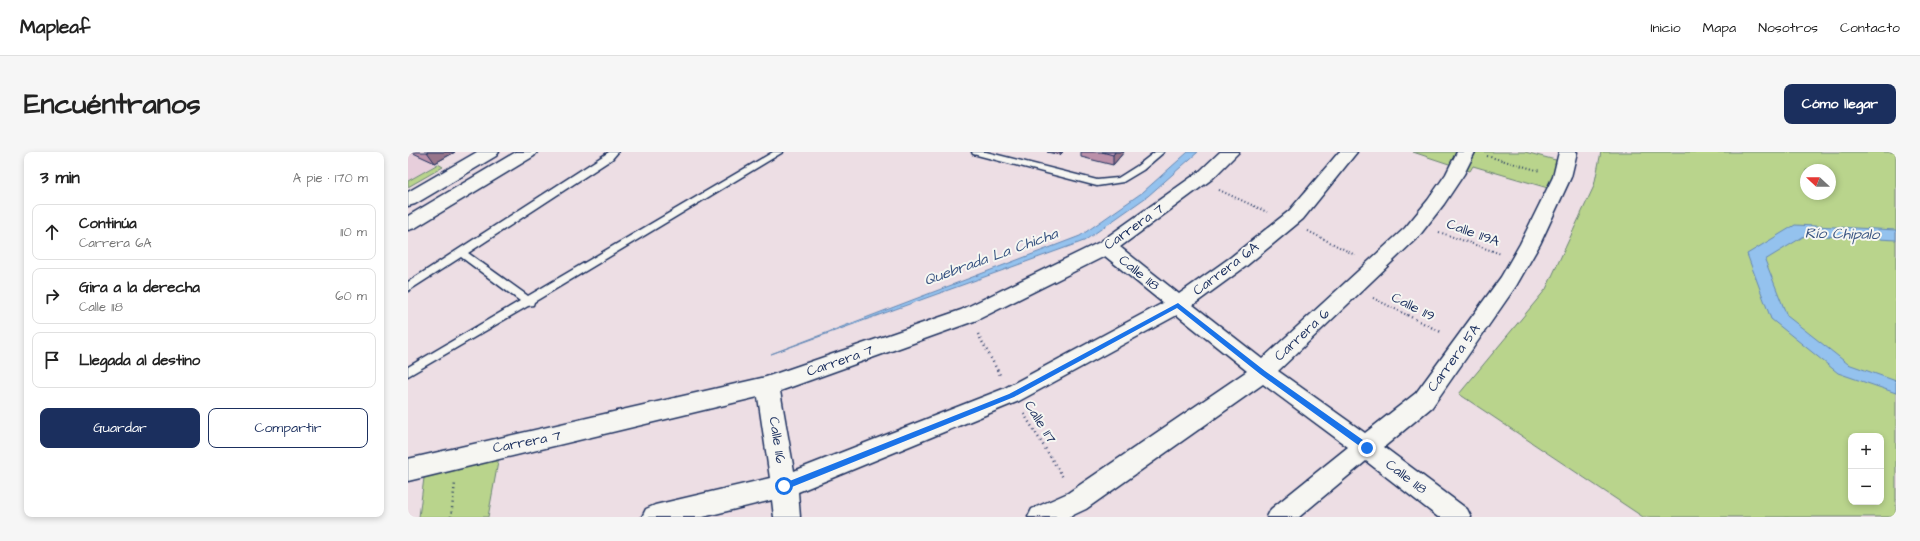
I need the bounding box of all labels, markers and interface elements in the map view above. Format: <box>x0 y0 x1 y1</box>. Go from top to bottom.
text: Mapleaf <box>20 14 90 41</box>
text: Inicio <box>1650 18 1681 38</box>
text: Mapa <box>1703 18 1736 38</box>
text: Nosotros <box>1758 18 1818 38</box>
text: Contacto <box>1840 18 1900 38</box>
button: Cómo llegar <box>1784 84 1896 124</box>
text: Encuéntranos <box>24 85 200 124</box>
north arrow <box>1800 164 1836 200</box>
text: 3 min <box>40 166 80 190</box>
text: A pie · 170 m <box>293 169 368 187</box>
street label: Carrera 7 <box>1100 199 1168 255</box>
text: Continúa <box>79 213 137 234</box>
street label: Calle 119A <box>1444 214 1502 252</box>
icon: ahead <box>41 221 63 243</box>
text: 110 m <box>340 223 367 241</box>
water label: Quebrada La Chicha <box>921 223 1062 291</box>
water label: Río Chipalo <box>1805 223 1881 245</box>
text: Carrera 6A <box>79 234 152 252</box>
street label: Carrera 6A <box>1189 237 1263 301</box>
street label: Calle 118 <box>1114 250 1164 296</box>
text: Gira a la derecha <box>79 277 200 298</box>
icon: right <box>41 285 63 307</box>
text: 60 m <box>335 287 367 305</box>
street label: Calle 119 <box>1388 288 1438 326</box>
text: Calle 118 <box>79 298 123 316</box>
street label: Carrera 6 <box>1270 304 1334 366</box>
street label: Carrera 5A <box>1423 320 1485 396</box>
street label: Carrera 7 <box>804 340 876 382</box>
icon: arrive <box>41 349 63 371</box>
text: Llegada al destino <box>79 350 200 371</box>
street label: Calle 117 <box>1019 397 1061 447</box>
button: Guardar <box>40 408 200 448</box>
button: Compartir <box>208 408 368 448</box>
street label: Calle 116 <box>763 415 791 465</box>
street label: Carrera 7 <box>491 426 563 458</box>
map controls <box>1848 433 1884 505</box>
button: + <box>1848 433 1884 469</box>
route end <box>1358 439 1376 457</box>
street label: Calle 118 <box>1381 455 1431 499</box>
button: − <box>1848 469 1884 505</box>
route start <box>775 477 793 495</box>

